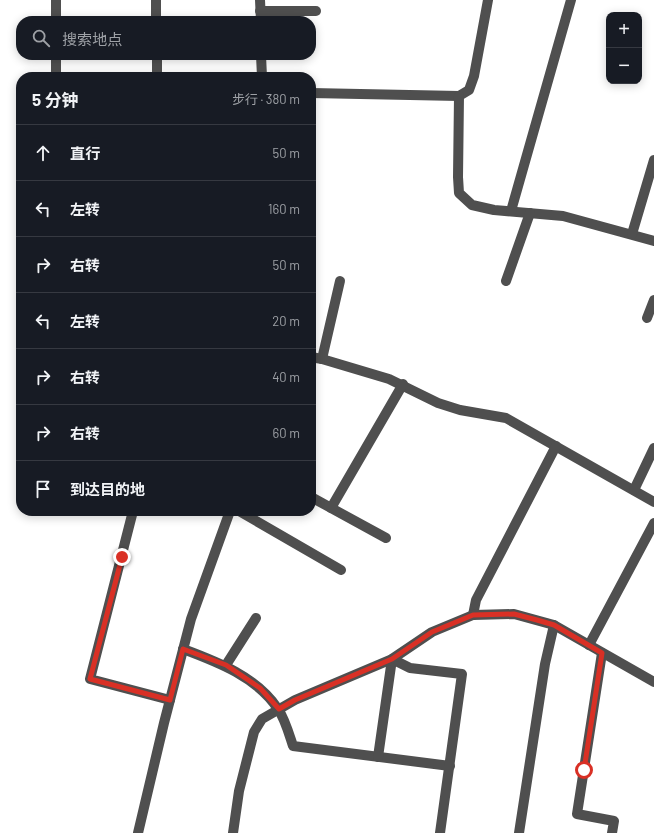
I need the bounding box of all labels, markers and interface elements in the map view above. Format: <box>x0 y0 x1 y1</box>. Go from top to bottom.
map controls <box>606 12 642 84</box>
button: + <box>606 12 642 48</box>
search box <box>16 16 316 60</box>
icon: search <box>30 27 52 49</box>
text: 搜索地点 <box>62 30 122 48</box>
button: − <box>606 48 642 84</box>
text: 5 分钟 <box>32 89 79 109</box>
text: 步行 · 380 m <box>232 91 300 107</box>
icon: ahead <box>32 142 54 164</box>
text: 直行 <box>70 144 100 162</box>
text: 50 m <box>273 145 300 161</box>
icon: left <box>32 198 54 220</box>
text: 左转 <box>70 200 100 218</box>
text: 160 m <box>268 201 300 217</box>
icon: right <box>32 254 54 276</box>
text: 右转 <box>70 256 100 274</box>
text: 50 m <box>273 257 300 273</box>
icon: left <box>32 310 54 332</box>
text: 左转 <box>70 312 100 330</box>
text: 20 m <box>272 313 300 329</box>
icon: right <box>32 366 54 388</box>
text: 右转 <box>70 368 100 386</box>
text: 40 m <box>272 369 300 385</box>
icon: right <box>32 422 54 444</box>
text: 右转 <box>70 424 100 442</box>
text: 60 m <box>273 425 300 441</box>
icon: arrive <box>32 478 54 500</box>
text: 到达目的地 <box>70 480 145 498</box>
route end <box>113 548 131 566</box>
route start <box>575 761 593 779</box>

